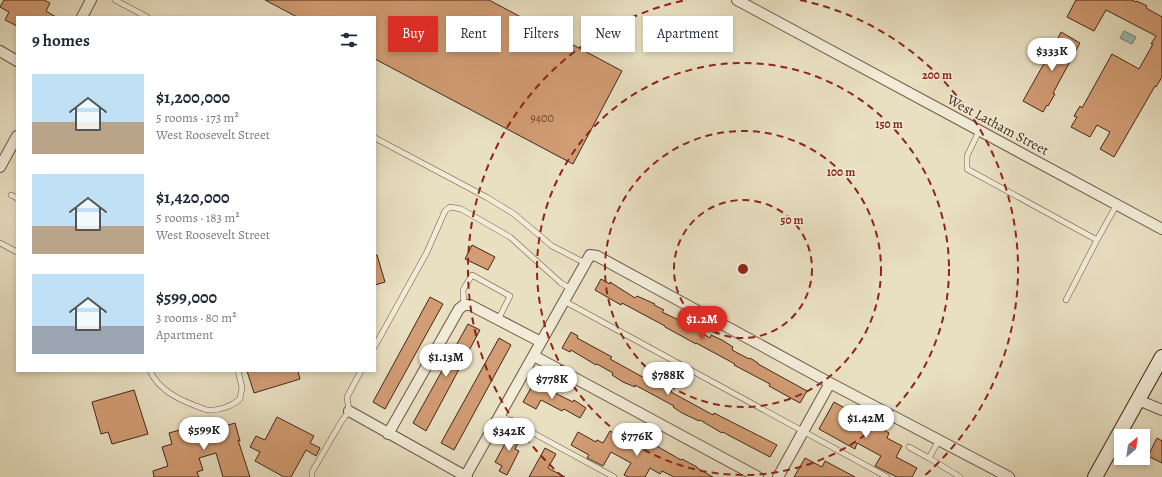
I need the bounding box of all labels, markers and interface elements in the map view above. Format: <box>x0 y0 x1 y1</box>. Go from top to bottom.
chip: Buy <box>388 16 438 52</box>
chip: Rent <box>446 16 501 52</box>
chip: Filters <box>509 16 573 52</box>
chip: New <box>581 16 635 52</box>
chip: Apartment <box>643 16 733 52</box>
text: 9 homes <box>32 29 90 52</box>
icon: filters <box>338 29 360 51</box>
pin: $333K <box>1024 38 1080 72</box>
text: $333K <box>1036 42 1068 59</box>
text: 200 m <box>922 67 952 83</box>
text: $1,200,000 <box>156 86 230 109</box>
icon: home <box>64 90 112 138</box>
street label: West Latham Street <box>943 90 1052 160</box>
text: 5 rooms · 173 m² <box>156 109 239 126</box>
house number: 9400 <box>530 110 554 126</box>
text: 150 m <box>875 116 903 132</box>
text: West Roosevelt Street <box>156 126 270 143</box>
text: 100 m <box>827 164 855 180</box>
text: $1,420,000 <box>156 186 230 209</box>
icon: home <box>64 190 112 238</box>
text: 5 rooms · 183 m² <box>156 209 240 226</box>
text: 50 m <box>780 212 804 228</box>
text: West Roosevelt Street <box>156 226 270 243</box>
centre of rings <box>736 262 750 276</box>
text: $599,000 <box>156 286 217 309</box>
icon: home <box>64 290 112 338</box>
pin: $1.2M <box>674 306 730 340</box>
text: 3 rooms · 80 m² <box>156 309 236 326</box>
text: $1.2M <box>686 310 718 327</box>
text: Apartment <box>156 326 214 343</box>
pin: $1.13M <box>413 344 479 378</box>
text: $1.13M <box>428 348 464 365</box>
pin: $788K <box>640 362 696 396</box>
pin: $778K <box>524 366 580 400</box>
text: $788K <box>652 366 684 383</box>
text: $778K <box>536 370 568 387</box>
pin: $1.42M <box>833 405 899 439</box>
text: $1.42M <box>847 409 885 426</box>
pin: $599K <box>176 417 232 451</box>
pin: $342K <box>481 418 537 452</box>
text: $599K <box>188 421 220 438</box>
text: $342K <box>493 422 525 439</box>
pin: $776K <box>609 423 665 457</box>
text: $776K <box>621 427 653 444</box>
north arrow <box>1114 429 1150 465</box>
map controls <box>1114 429 1150 465</box>

